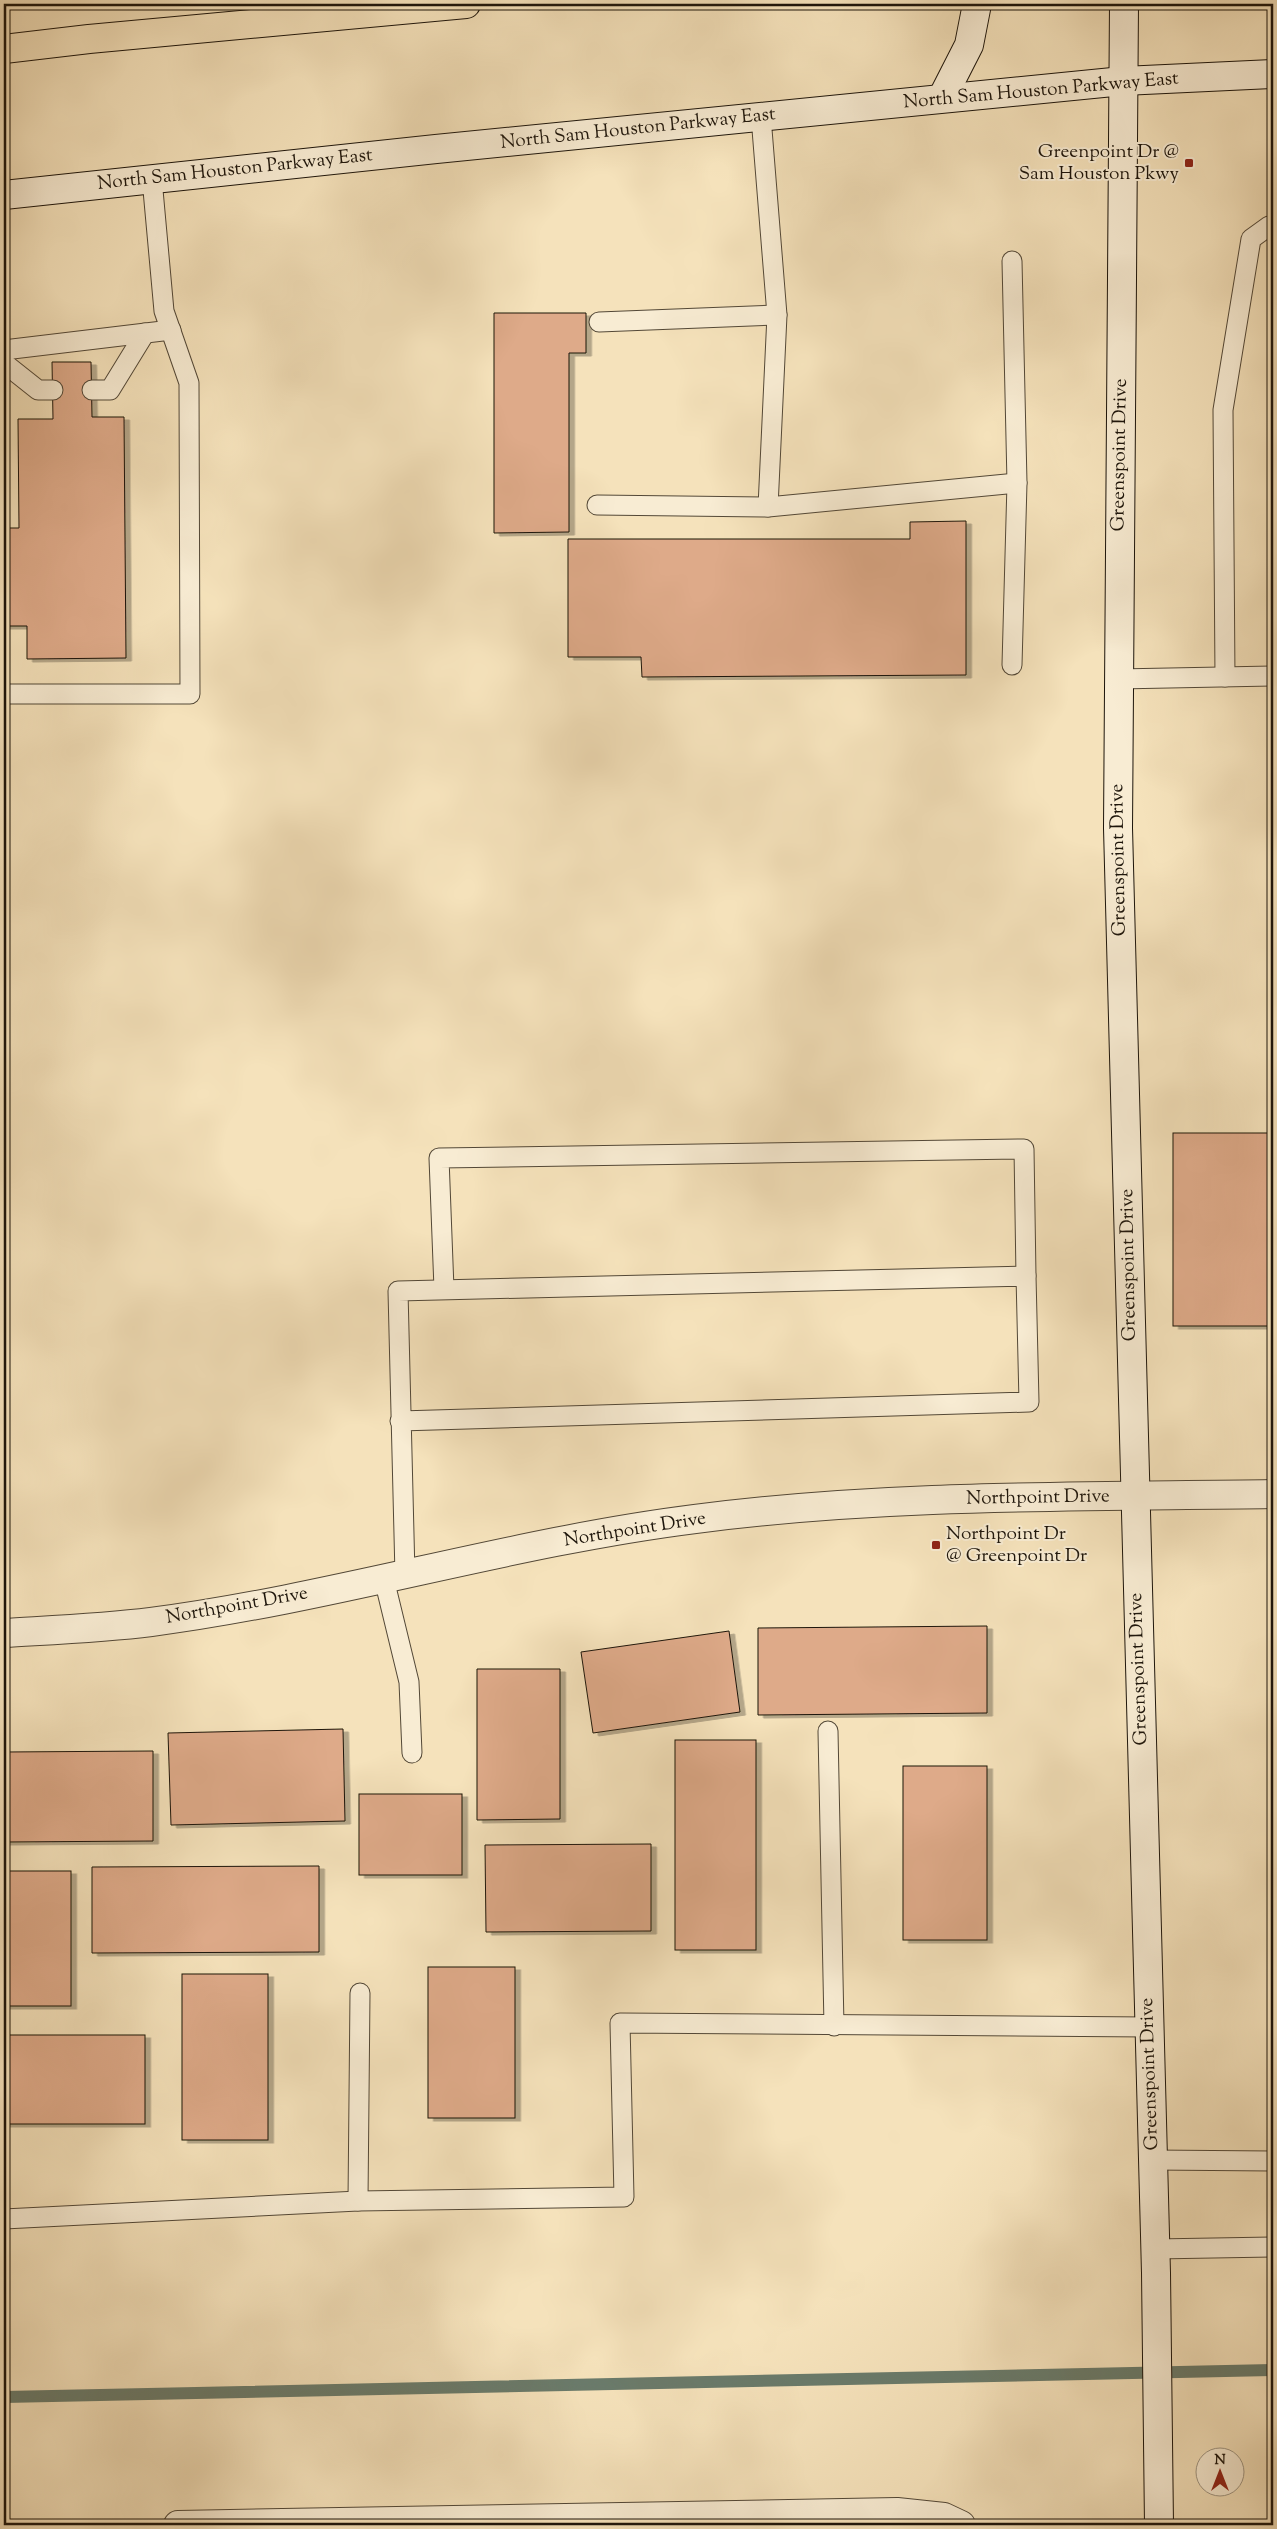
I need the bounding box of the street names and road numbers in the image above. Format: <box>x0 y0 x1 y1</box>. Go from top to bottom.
street label: North Sam Houston Parkway East <box>902 65 1180 116</box>
street label: North Sam Houston Parkway East <box>499 101 777 157</box>
street label: North Sam Houston Parkway East <box>96 142 374 198</box>
street label: Greenspoint Drive <box>1105 378 1135 532</box>
street label: Greenspoint Drive <box>1104 783 1134 937</box>
street label: Greenspoint Drive <box>1114 1188 1144 1342</box>
street label: Northpoint Drive <box>966 1483 1110 1513</box>
street label: Northpoint Drive <box>562 1505 708 1555</box>
street label: Northpoint Drive <box>164 1580 310 1632</box>
street label: Greenspoint Drive <box>1123 1592 1155 1746</box>
street label: Greenspoint Drive <box>1134 1997 1166 2151</box>

